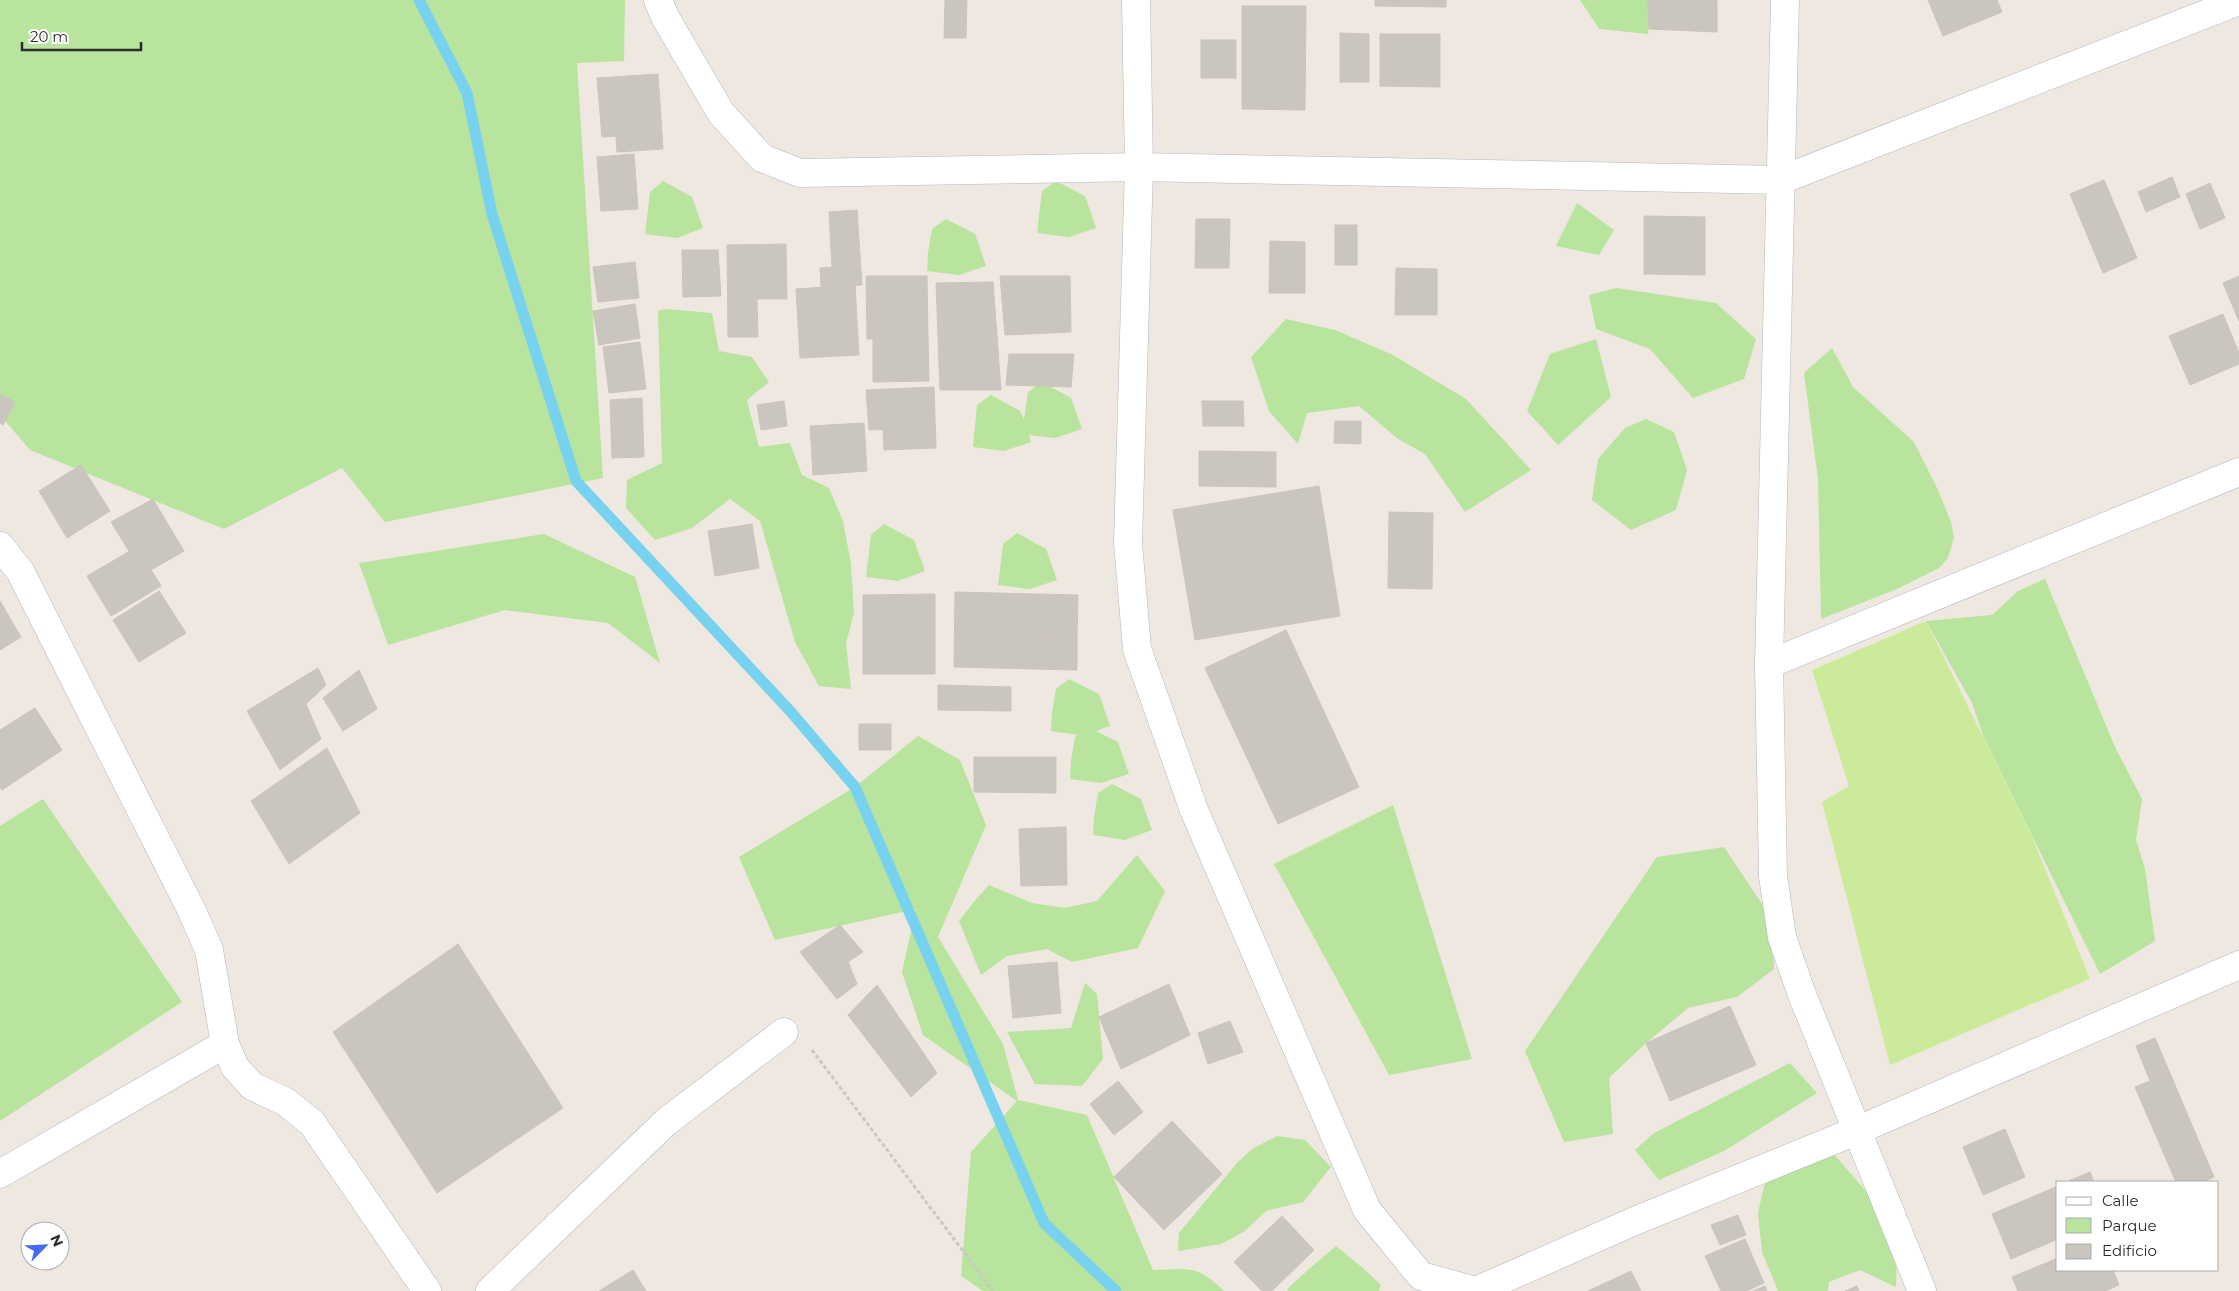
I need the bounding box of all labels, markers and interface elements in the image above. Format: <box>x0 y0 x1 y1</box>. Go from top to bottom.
scale bar <box>22 20 141 52</box>
text: 20 m <box>30 27 68 46</box>
legend <box>2056 1181 2219 1271</box>
text: Calle <box>2102 1191 2139 1210</box>
text: Parque <box>2102 1216 2157 1235</box>
north arrow <box>20 1221 70 1271</box>
text: N <box>46 1232 67 1250</box>
text: Edificio <box>2102 1241 2157 1260</box>

